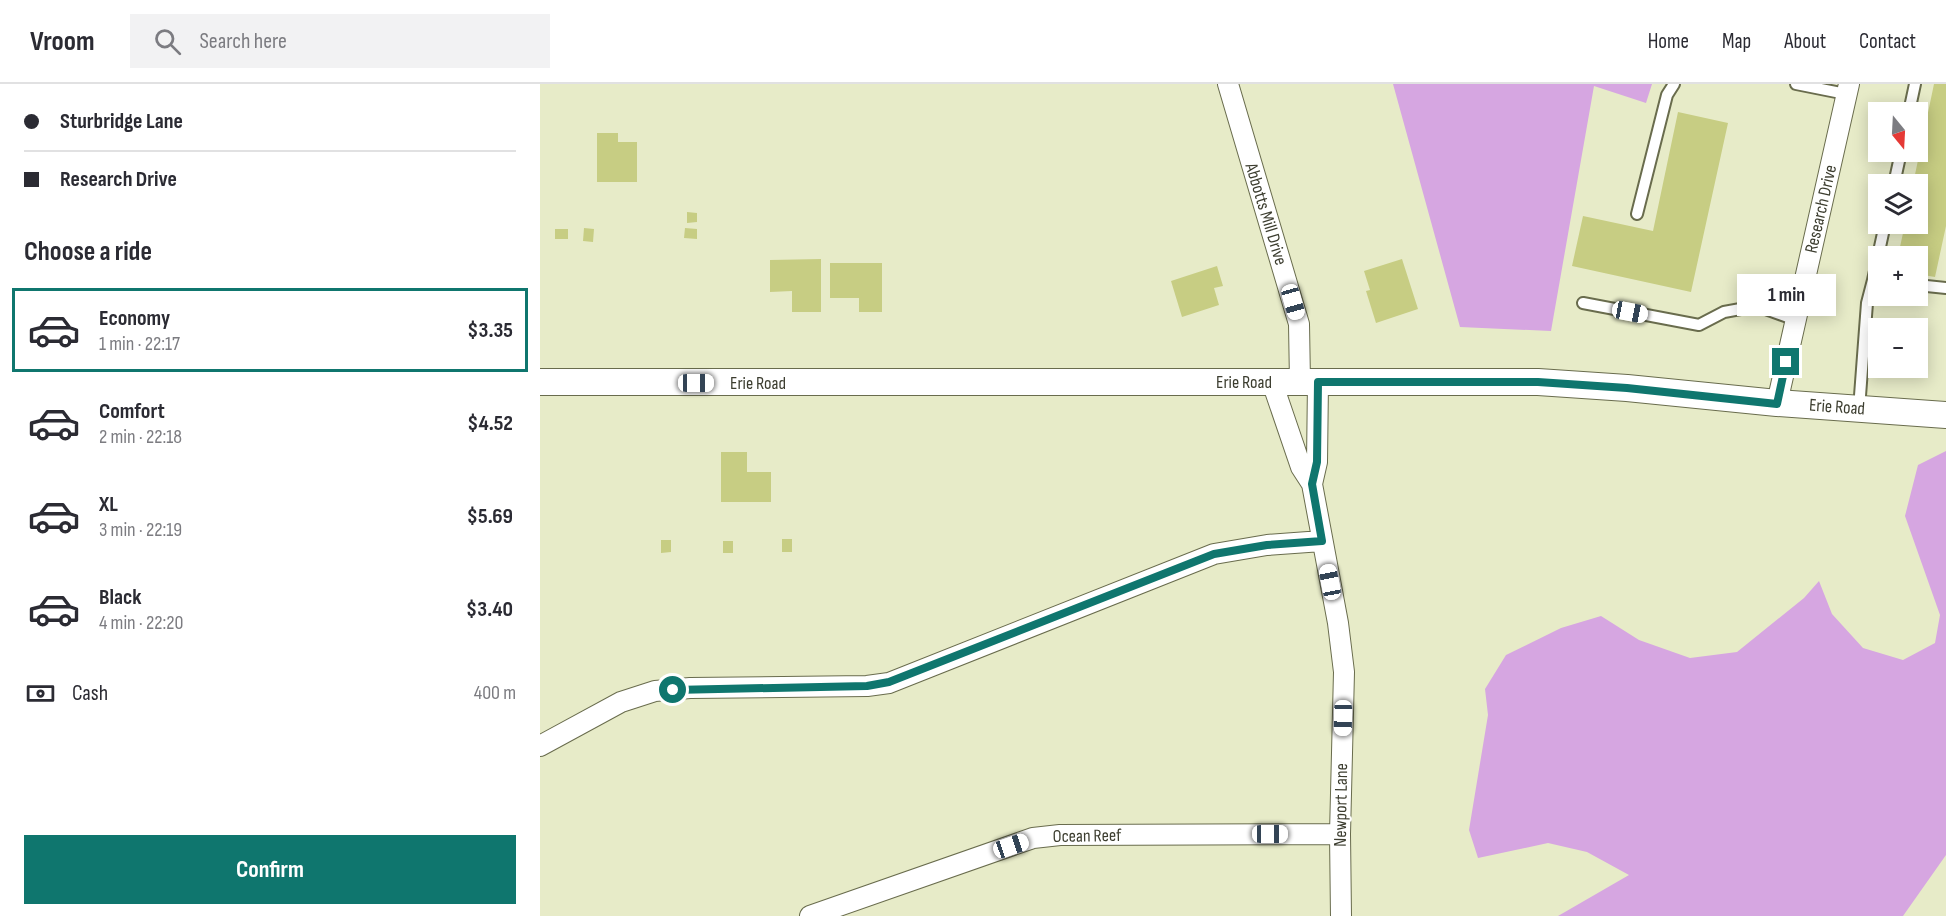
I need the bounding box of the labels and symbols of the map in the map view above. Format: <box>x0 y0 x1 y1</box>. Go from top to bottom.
north arrow <box>1868 102 1928 162</box>
street label: Abbotts Mill Drive <box>1240 160 1291 268</box>
street label: Research Drive <box>1801 163 1841 255</box>
callout: 1 min <box>1736 275 1836 317</box>
car <box>1279 282 1307 322</box>
car <box>1611 300 1649 324</box>
route end <box>1772 348 1799 375</box>
street label: Erie Road <box>1216 372 1272 393</box>
street label: Erie Road <box>730 373 786 394</box>
car <box>678 374 714 392</box>
street label: Erie Road <box>1808 395 1866 419</box>
car <box>1318 563 1342 601</box>
route start <box>659 676 686 703</box>
car <box>1334 700 1352 736</box>
street label: Newport Lane <box>1330 763 1352 847</box>
street label: Ocean Reef <box>1053 825 1122 847</box>
car <box>1252 825 1288 843</box>
car <box>991 832 1031 860</box>

